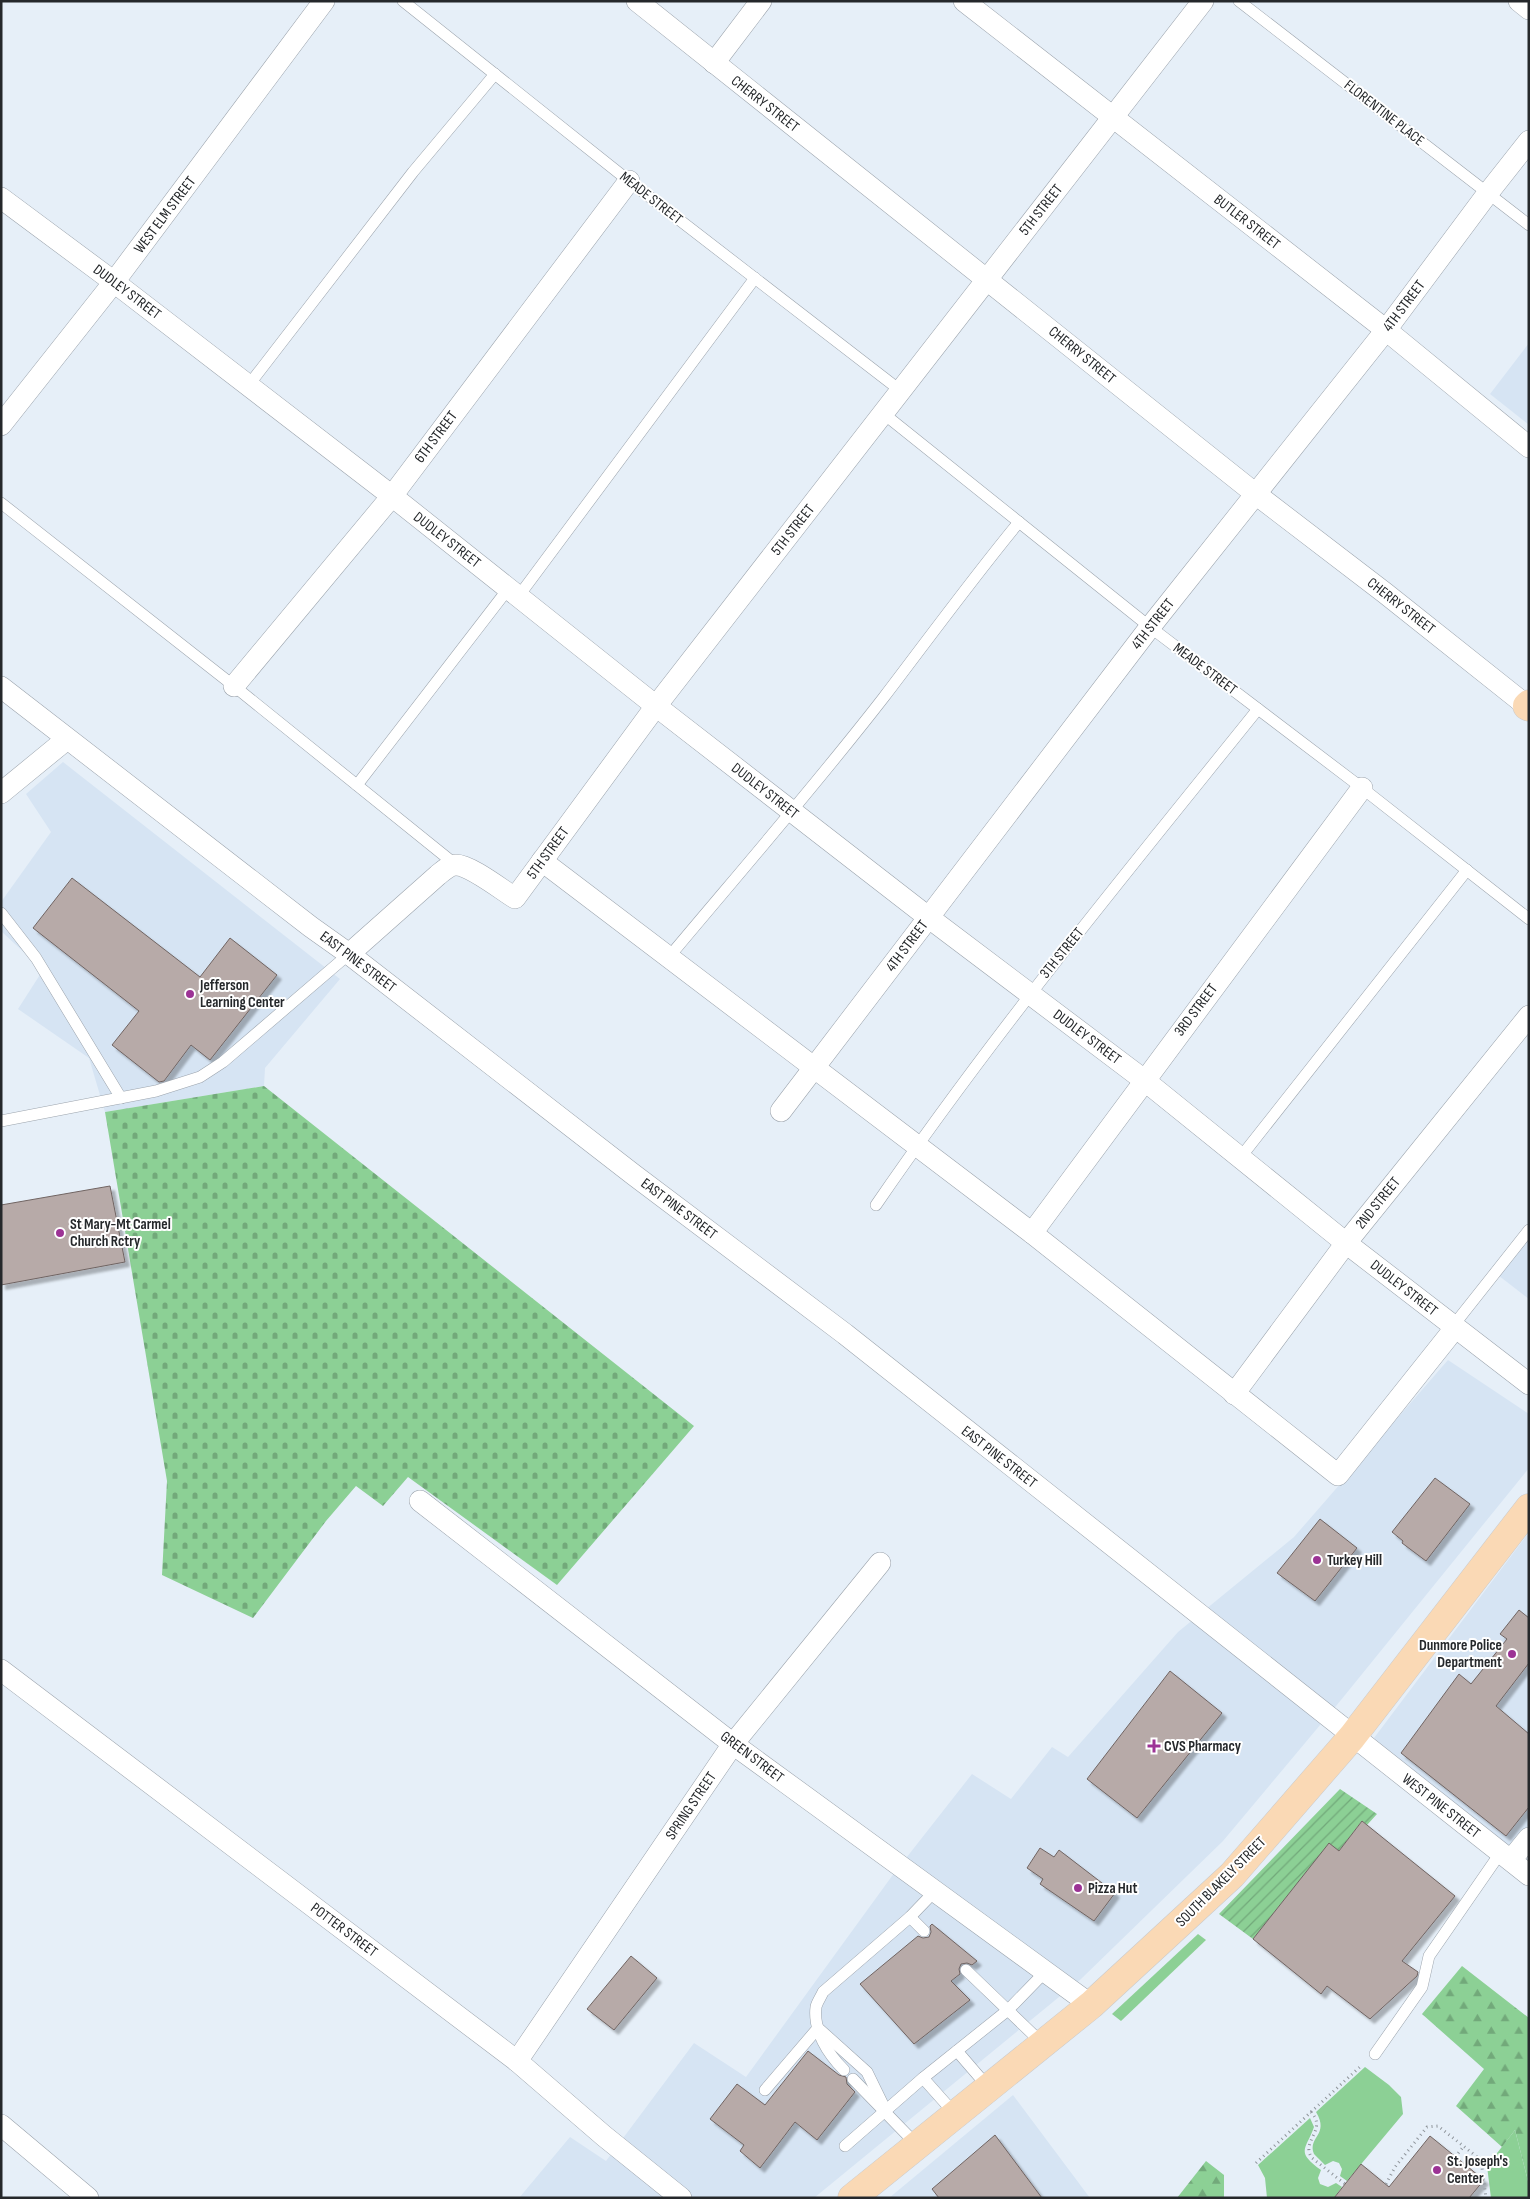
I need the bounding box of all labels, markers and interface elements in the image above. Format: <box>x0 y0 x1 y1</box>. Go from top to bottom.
street label: CHERRY STREET <box>727 72 803 136</box>
street label: FLORENTINE PLACE <box>1340 76 1428 150</box>
street label: MEADE STREET <box>616 167 686 229</box>
street label: WEST ELM STREET <box>130 173 200 257</box>
street label: 5TH STREET <box>1015 181 1067 239</box>
street label: BUTLER STREET <box>1210 190 1284 254</box>
street label: DUDLEY STREET <box>89 260 165 324</box>
street label: 4TH STREET <box>1379 277 1429 335</box>
street label: CHERRY STREET <box>1044 322 1120 388</box>
street label: 6TH STREET <box>410 407 462 467</box>
street label: 5TH STREET <box>767 501 819 559</box>
street label: DUDLEY STREET <box>409 508 485 572</box>
street label: CHERRY STREET <box>1363 574 1439 638</box>
street label: 4TH STREET <box>1127 595 1179 653</box>
street label: MEADE STREET <box>1169 639 1241 699</box>
street label: DUDLEY STREET <box>727 759 803 823</box>
street label: 5TH STREET <box>523 823 573 883</box>
street label: 4TH STREET <box>882 917 932 975</box>
street label: 3TH STREET <box>1036 924 1088 982</box>
street label: EAST PINE STREET <box>316 927 400 997</box>
place label: Jefferson Learning Center <box>199 976 285 1012</box>
street label: 3RD STREET <box>1170 980 1222 1040</box>
marker: Jefferson Learning Center <box>184 988 196 1000</box>
street label: DUDLEY STREET <box>1049 1005 1125 1069</box>
street label: 2ND STREET <box>1351 1173 1405 1233</box>
street label: EAST PINE STREET <box>637 1174 721 1244</box>
place label: St Mary-Mt Carmel Church Rctry <box>70 1215 171 1251</box>
marker: St Mary-Mt Carmel Church Rctry <box>54 1227 66 1239</box>
street label: DUDLEY STREET <box>1366 1256 1442 1320</box>
street label: EAST PINE STREET <box>957 1422 1041 1492</box>
place label: Turkey Hill <box>1327 1551 1382 1570</box>
marker: Turkey Hill <box>1311 1554 1323 1566</box>
place label: Dunmore Police Department <box>1419 1636 1502 1672</box>
marker: Dunmore Police Department <box>1506 1648 1518 1660</box>
street label: GREEN STREET <box>716 1727 788 1787</box>
place label: CVS Pharmacy <box>1164 1737 1242 1756</box>
marker: CVS Pharmacy <box>1148 1740 1160 1752</box>
street label: SPRING STREET <box>661 1768 721 1844</box>
street label: WEST PINE STREET <box>1398 1770 1484 1842</box>
street label: SOUTH BLAKELY STREET <box>1172 1833 1270 1931</box>
place label: Pizza Hut <box>1088 1879 1137 1898</box>
marker: Pizza Hut <box>1072 1882 1084 1894</box>
street label: POTTER STREET <box>307 1899 381 1961</box>
place label: St. Joseph's Center <box>1447 2152 1508 2188</box>
marker: St. Joseph's Center <box>1431 2164 1443 2176</box>

